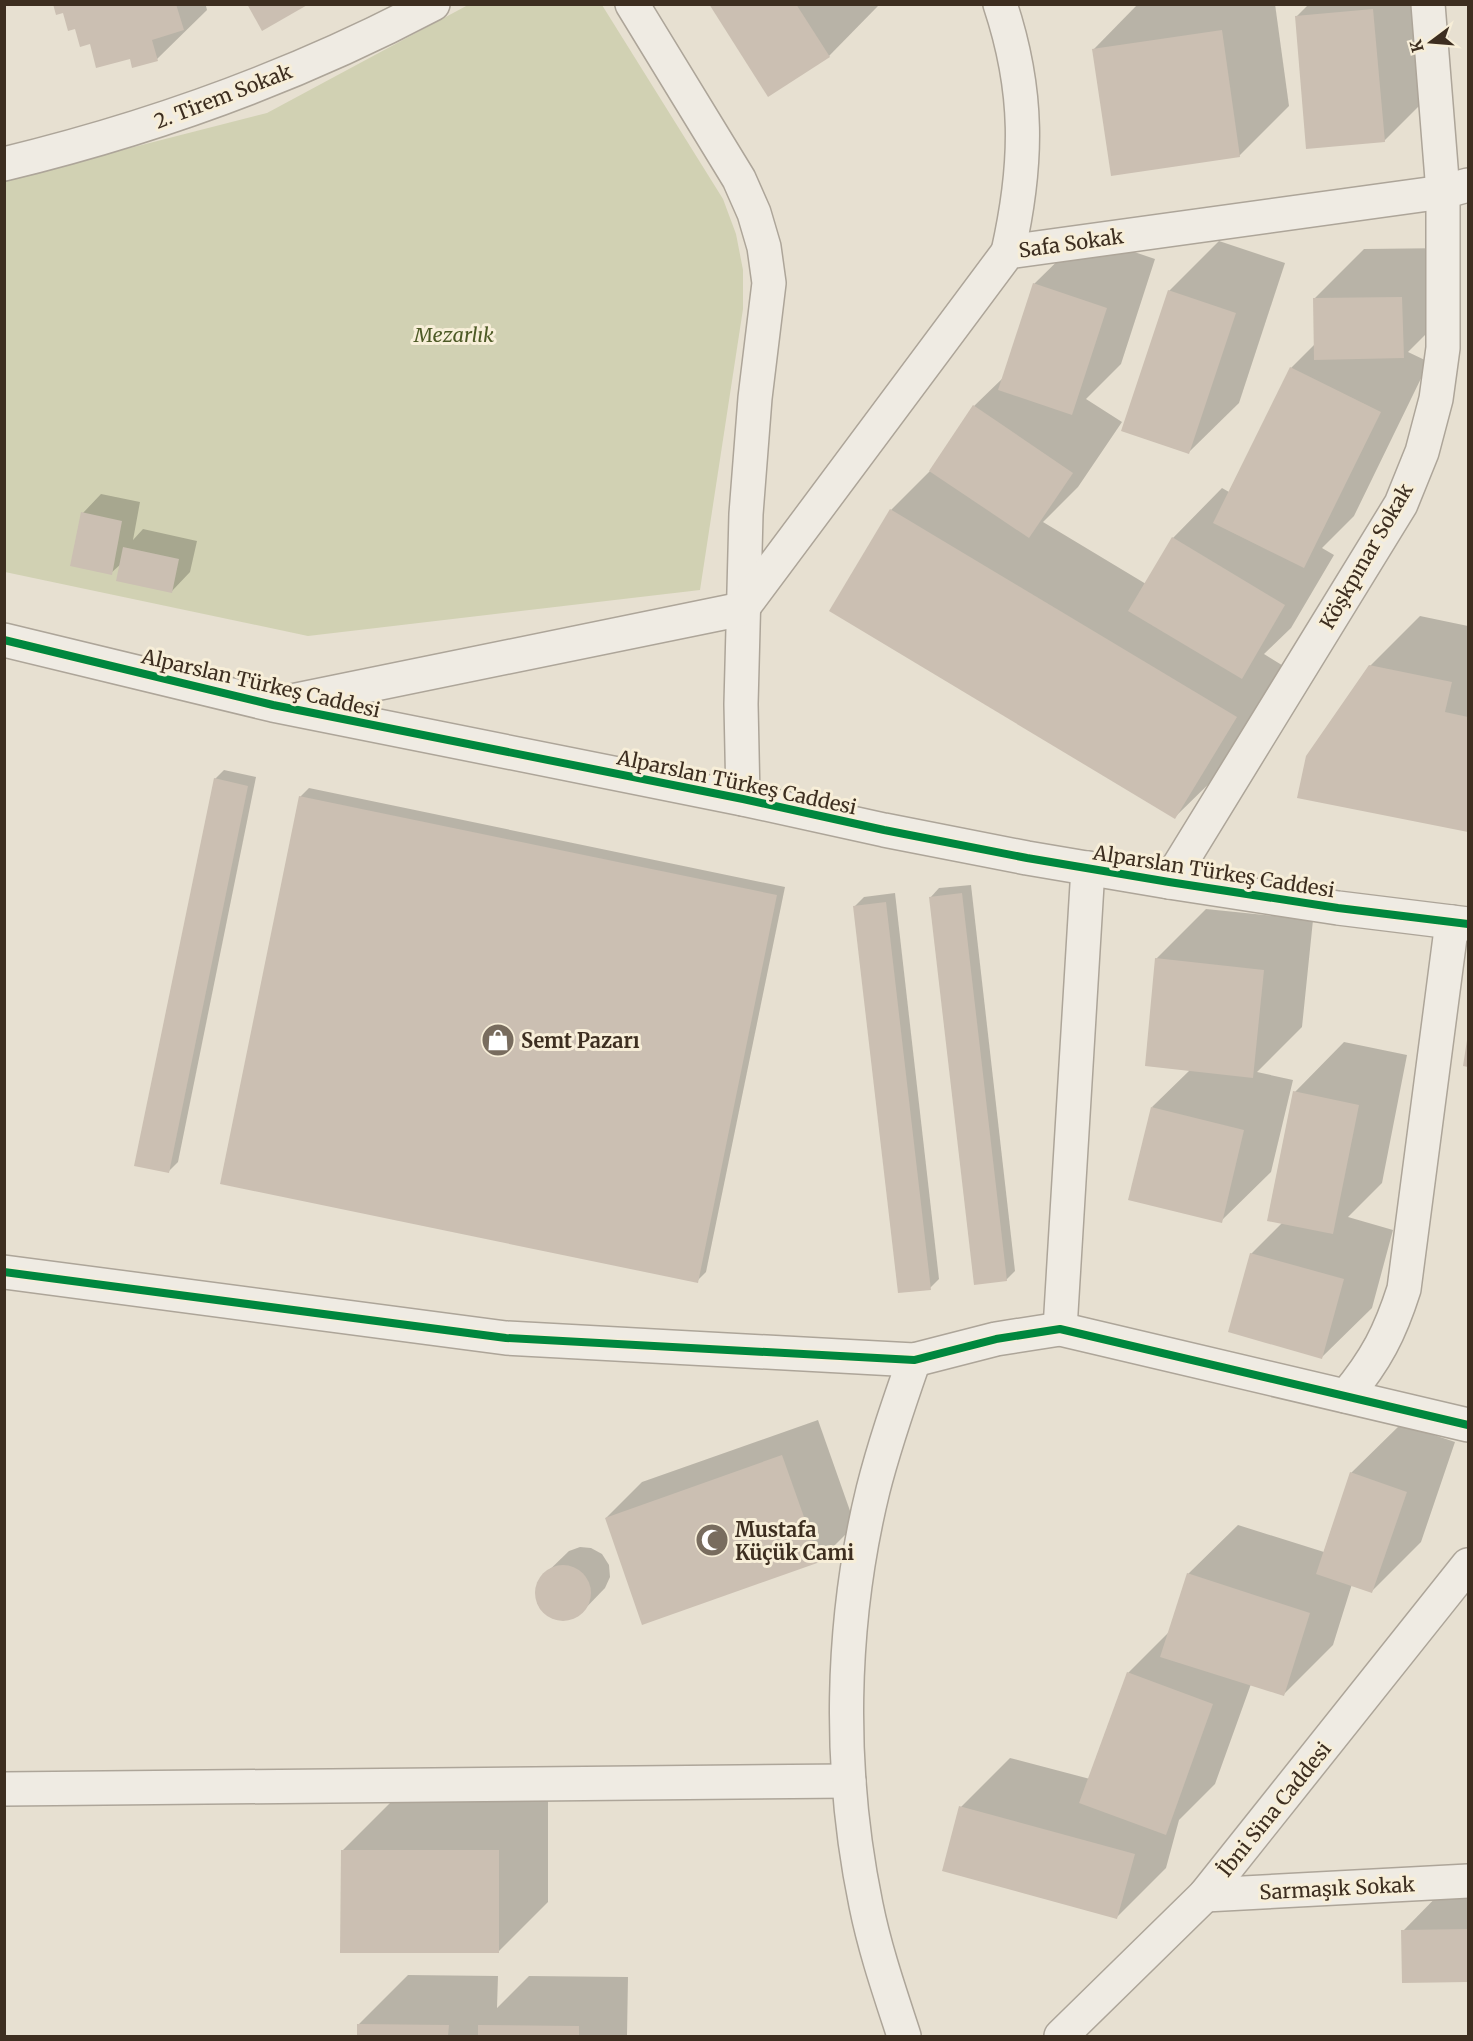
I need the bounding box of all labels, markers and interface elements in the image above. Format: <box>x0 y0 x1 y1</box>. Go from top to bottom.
north arrow <box>1401 12 1461 72</box>
text: K <box>1405 38 1428 55</box>
street label: 2. Tirem Sokak <box>151 58 296 134</box>
street label: Safa Sokak <box>1017 223 1125 263</box>
park label: Mezarlık <box>413 322 494 347</box>
street label: Köşkpınar Sokak <box>1314 478 1418 633</box>
street label: Alparslan Türkeş Caddesi <box>138 643 383 723</box>
street label: Alparslan Türkeş Caddesi <box>614 744 859 820</box>
street label: Alparslan Türkeş Caddesi <box>1091 839 1336 902</box>
shop icon: Semt Pazarı <box>480 1022 516 1058</box>
place label: Semt Pazarı <box>521 1028 640 1053</box>
place label: Mustafa Küçük Cami <box>735 1517 854 1565</box>
mosque icon: Mustafa Küçük Cami <box>694 1522 730 1558</box>
street label: İbni Sina Caddesi <box>1212 1737 1336 1881</box>
street label: Sarmaşık Sokak <box>1259 1871 1416 1905</box>

